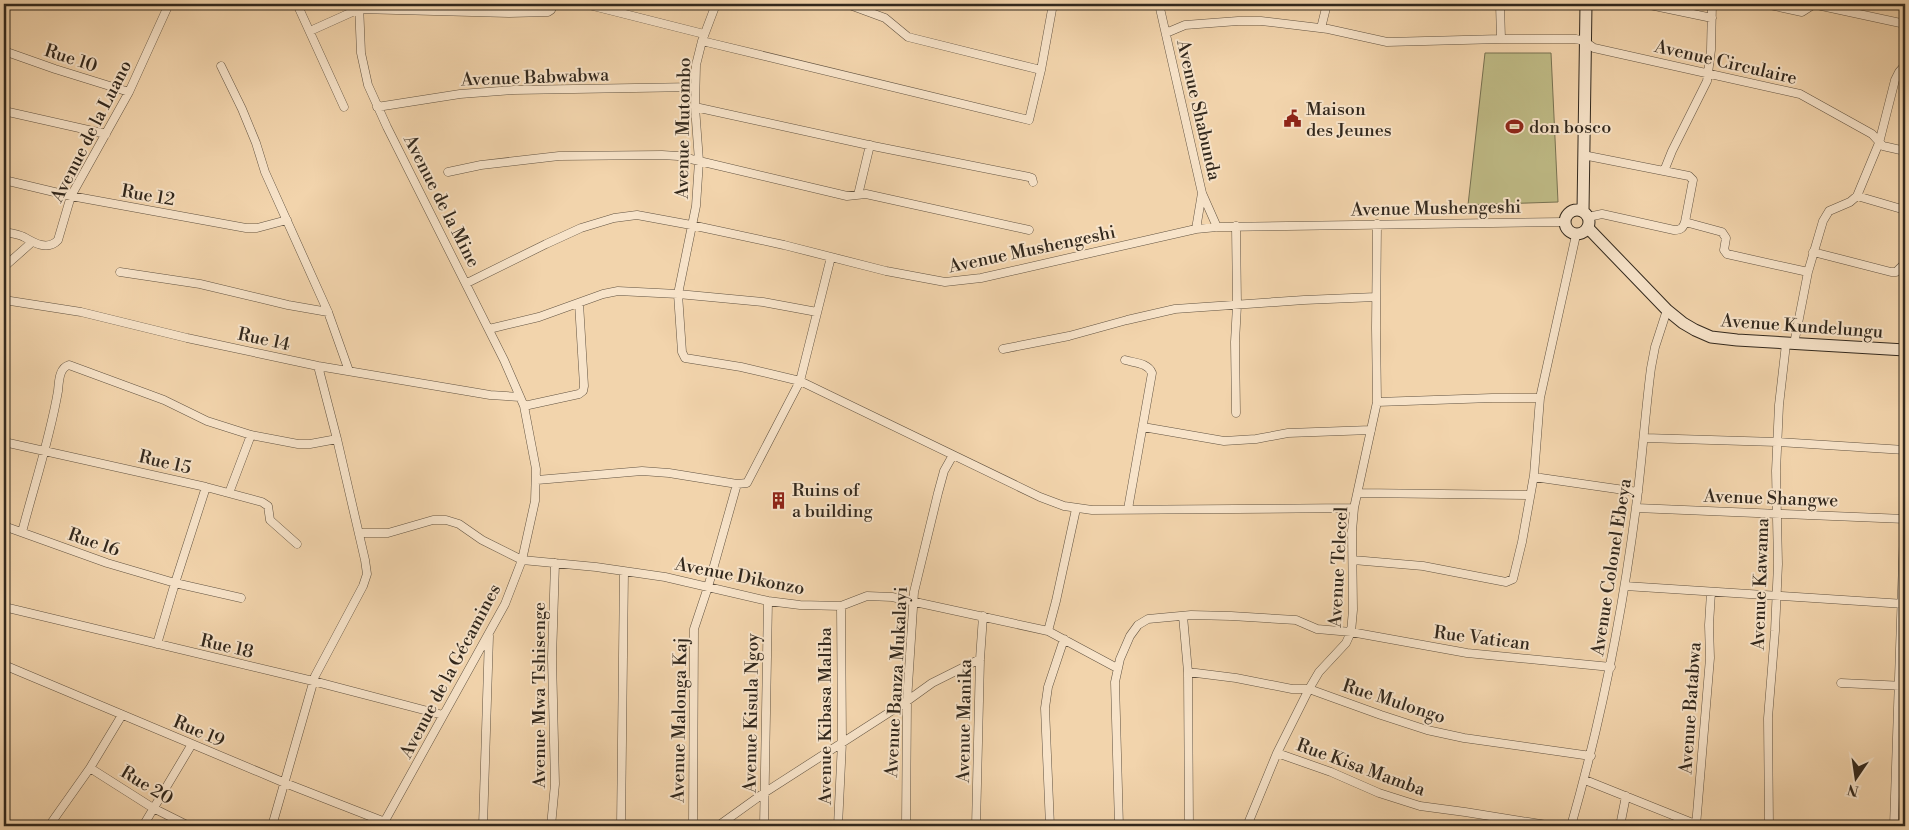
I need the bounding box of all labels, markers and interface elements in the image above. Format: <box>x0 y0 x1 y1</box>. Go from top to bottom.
street label: Avenue Circulaire <box>1652 35 1799 90</box>
street label: Avenue Shabunda <box>1171 36 1226 184</box>
street label: Rue 10 <box>41 39 100 78</box>
street label: Avenue de la Luano <box>45 56 137 207</box>
street label: Avenue Mutombo <box>671 57 696 200</box>
street label: Avenue Babwabwa <box>460 63 610 92</box>
place label: Maison des Jeunes <box>1306 98 1392 142</box>
public building icon: Maison des Jeunes <box>1282 109 1302 129</box>
place label: don bosco <box>1529 116 1611 139</box>
sports icon: don bosco <box>1505 117 1525 137</box>
street label: Avenue de la Mine <box>398 130 485 271</box>
street label: Rue 12 <box>119 179 176 211</box>
street label: Avenue Mushengeshi <box>1350 196 1521 222</box>
street label: Avenue Mushengeshi <box>945 221 1118 279</box>
street label: Avenue Kundelungu <box>1719 309 1885 344</box>
street label: Rue 14 <box>235 323 293 356</box>
street label: Rue 15 <box>136 445 193 480</box>
street label: Avenue Colonel Ebeya <box>1586 476 1637 658</box>
place label: Ruins of a building <box>792 479 873 523</box>
street label: Avenue Shangwe <box>1702 485 1839 512</box>
building icon: Ruins of a building <box>768 490 788 510</box>
street label: Avenue Telecel <box>1324 505 1353 629</box>
street label: Avenue Kawama <box>1747 517 1774 652</box>
street label: Rue 16 <box>65 523 123 562</box>
street label: Avenue Dikonzo <box>672 552 807 600</box>
street label: Avenue de la Gécamines <box>394 580 506 763</box>
street label: Avenue Banza Mukalayi <box>880 586 913 779</box>
street label: Avenue Mwa Tshisenge <box>528 602 551 789</box>
street label: Rue Vatican <box>1432 621 1532 656</box>
street label: Avenue Kibasa Maliba <box>814 626 837 806</box>
street label: Rue 18 <box>198 629 256 664</box>
street label: Avenue Kisula Ngoy <box>739 633 764 794</box>
street label: Avenue Malonga Kaj <box>667 637 692 804</box>
street label: Avenue Batabwa <box>1674 640 1707 776</box>
street label: Avenue Manika <box>952 658 977 784</box>
street label: Rue Mulongo <box>1339 674 1448 729</box>
street label: Rue 19 <box>170 710 228 753</box>
street label: Rue Kisa Mamba <box>1293 734 1429 802</box>
north arrow <box>1832 752 1882 802</box>
street label: Rue 20 <box>116 761 177 810</box>
text: N <box>1846 780 1861 800</box>

